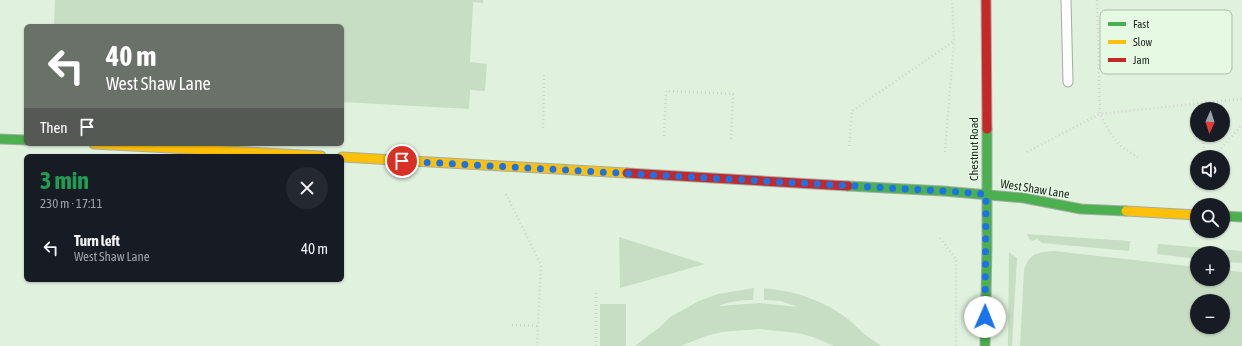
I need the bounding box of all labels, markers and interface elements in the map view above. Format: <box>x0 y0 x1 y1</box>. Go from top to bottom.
legend <box>1100 10 1232 74</box>
text: Fast <box>1133 18 1149 30</box>
text: Slow <box>1133 36 1152 48</box>
icon: left <box>40 40 92 92</box>
text: 40 m <box>106 40 156 72</box>
text: Jam <box>1133 54 1150 66</box>
text: West Shaw Lane <box>106 73 211 94</box>
north arrow <box>1190 102 1230 142</box>
map controls <box>1190 102 1230 334</box>
icon: arrive <box>76 116 98 138</box>
street label: Chestnut Road <box>967 117 981 181</box>
text: Then <box>40 119 68 136</box>
pin <box>385 144 419 178</box>
icon: arrive <box>391 150 413 172</box>
button: sound <box>1190 150 1230 190</box>
text: 3 min <box>40 167 89 194</box>
button: close <box>286 167 328 209</box>
street label: West Shaw Lane <box>999 177 1071 201</box>
text: 230 m · 17:11 <box>40 196 103 211</box>
button: search <box>1190 198 1230 238</box>
text: Turn left <box>74 232 120 249</box>
icon: left <box>40 237 62 259</box>
text: 40 m <box>301 240 328 257</box>
button: + <box>1190 246 1230 286</box>
text: West Shaw Lane <box>74 249 150 264</box>
button: − <box>1190 294 1230 334</box>
position arrow <box>964 296 1006 338</box>

